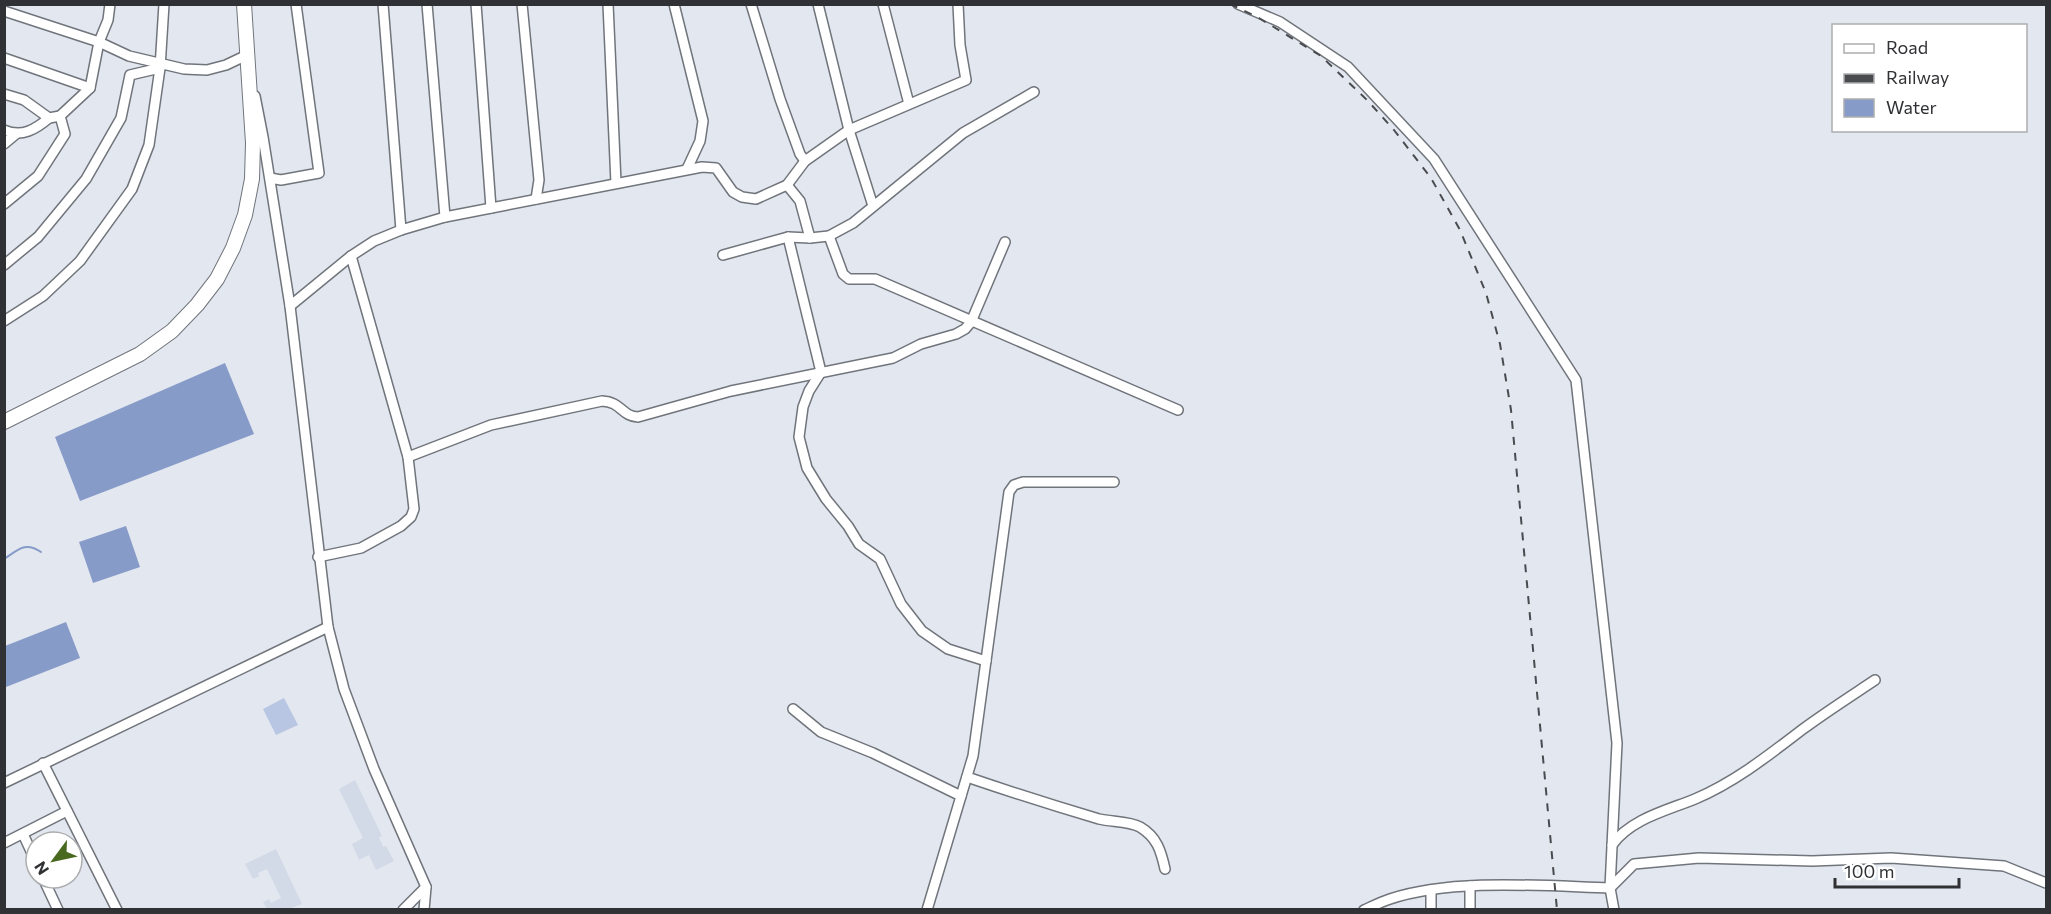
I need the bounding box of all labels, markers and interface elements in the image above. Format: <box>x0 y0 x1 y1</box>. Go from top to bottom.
legend <box>1832 24 2027 132</box>
text: Road <box>1886 36 1928 58</box>
text: Railway <box>1886 66 1949 88</box>
text: Water <box>1886 96 1937 118</box>
north arrow <box>24 830 84 890</box>
scale bar <box>1835 851 1960 889</box>
text: N <box>30 858 52 879</box>
text: 100 m <box>1844 860 1894 882</box>

